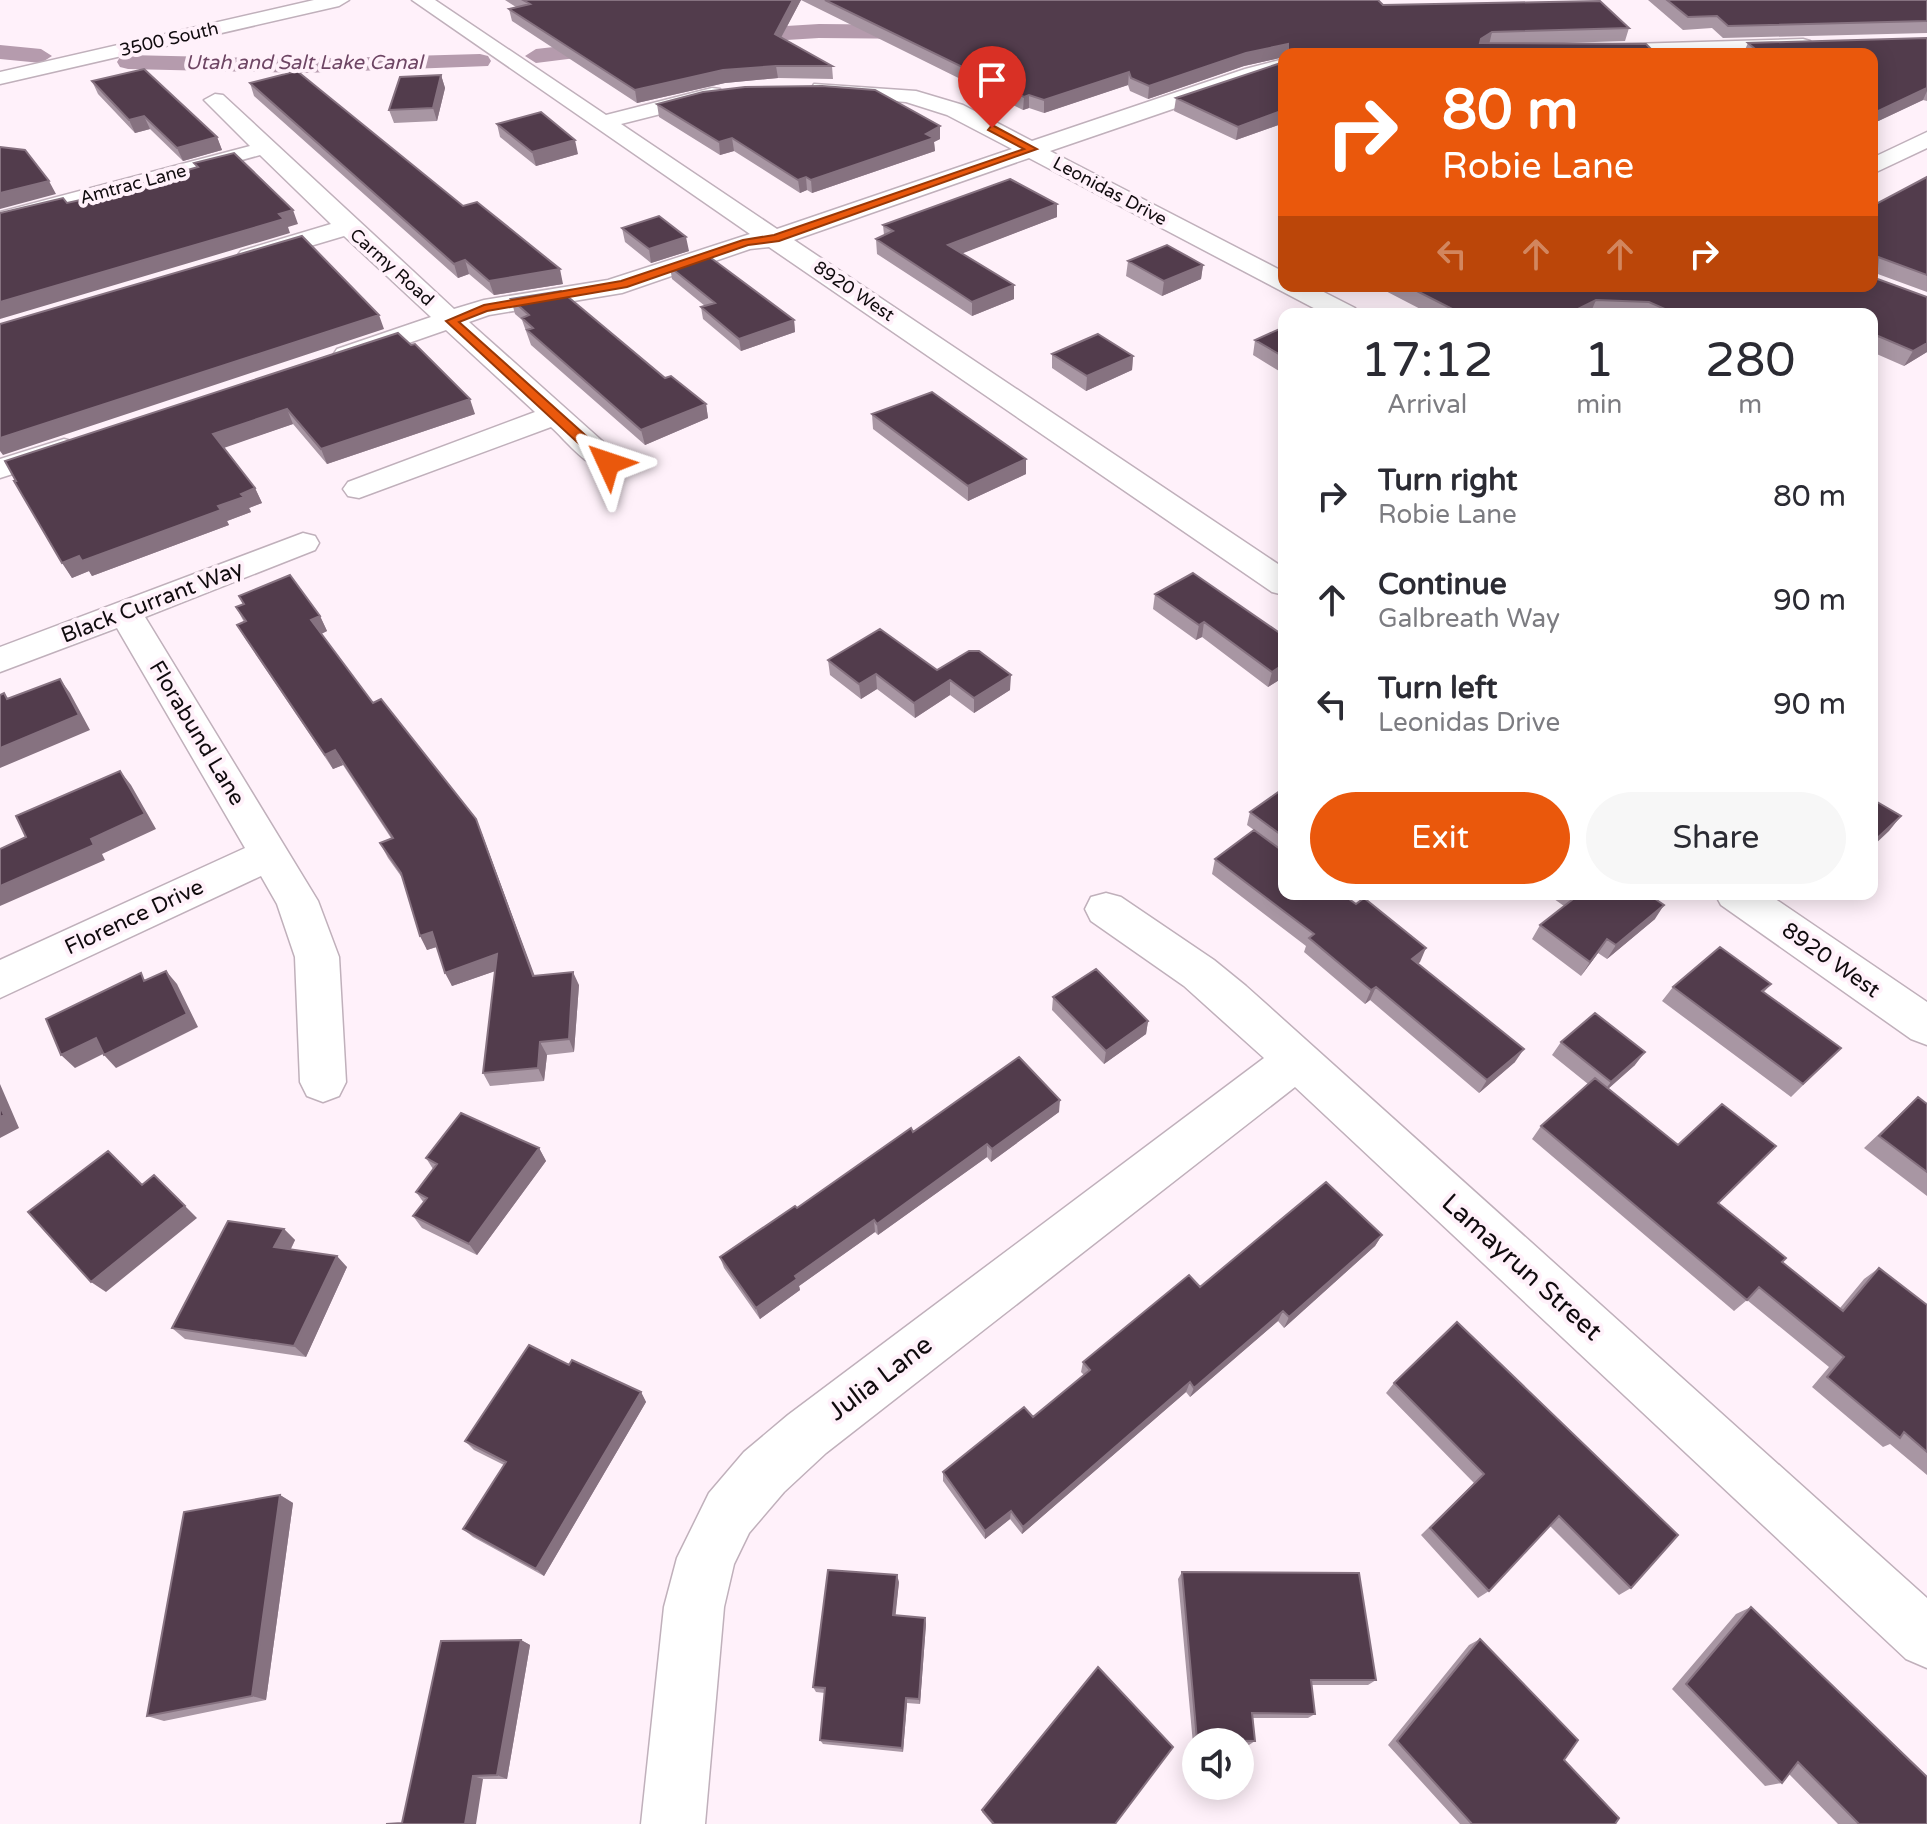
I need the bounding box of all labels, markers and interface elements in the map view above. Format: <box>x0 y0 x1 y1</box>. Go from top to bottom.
street label: 3500 South <box>117 17 221 61</box>
pin <box>958 46 1026 128</box>
water label: Utah and Salt Lake Canal <box>185 51 425 75</box>
icon: arrive <box>970 58 1014 102</box>
text: 80 m <box>1442 77 1578 144</box>
icon: right <box>1310 80 1414 184</box>
text: Robie Lane <box>1442 145 1634 188</box>
street label: Leonidas Drive <box>1049 152 1171 230</box>
street label: Amtrac Lane <box>77 159 189 209</box>
street label: Carmy Road <box>345 224 439 310</box>
icon: left <box>1430 232 1474 276</box>
icon: ahead <box>1514 232 1558 276</box>
icon: ahead <box>1598 232 1642 276</box>
icon: right <box>1682 232 1726 276</box>
street label: 8920 West <box>809 256 899 326</box>
text: 17:12 <box>1361 332 1494 390</box>
text: 1 <box>1584 332 1614 390</box>
text: 280 <box>1705 332 1795 390</box>
text: Arrival <box>1387 389 1467 420</box>
text: min <box>1576 389 1622 420</box>
text: m <box>1738 389 1762 420</box>
position arrow <box>566 421 650 505</box>
text: Turn right <box>1378 462 1518 499</box>
icon: right <box>1310 474 1354 518</box>
text: 80 m <box>1773 478 1846 515</box>
text: Robie Lane <box>1378 499 1517 530</box>
street label: Black Currant Way <box>57 555 247 649</box>
text: Continue <box>1378 566 1507 603</box>
icon: ahead <box>1310 578 1354 622</box>
text: 90 m <box>1773 582 1846 619</box>
text: Galbreath Way <box>1378 603 1560 634</box>
street label: Florabund Lane <box>144 656 250 810</box>
text: Turn left <box>1378 670 1497 707</box>
icon: left <box>1310 682 1354 726</box>
text: 90 m <box>1773 686 1846 723</box>
text: Leonidas Drive <box>1378 707 1560 738</box>
button: Exit <box>1310 792 1570 884</box>
button: Share <box>1586 792 1846 884</box>
street label: Florence Drive <box>61 874 207 960</box>
street label: 8920 West <box>1777 917 1885 1003</box>
street label: Lamayrun Street <box>1436 1187 1608 1347</box>
street label: Julia Lane <box>822 1329 938 1427</box>
map controls <box>1182 1728 1254 1800</box>
button: sound <box>1182 1728 1254 1800</box>

